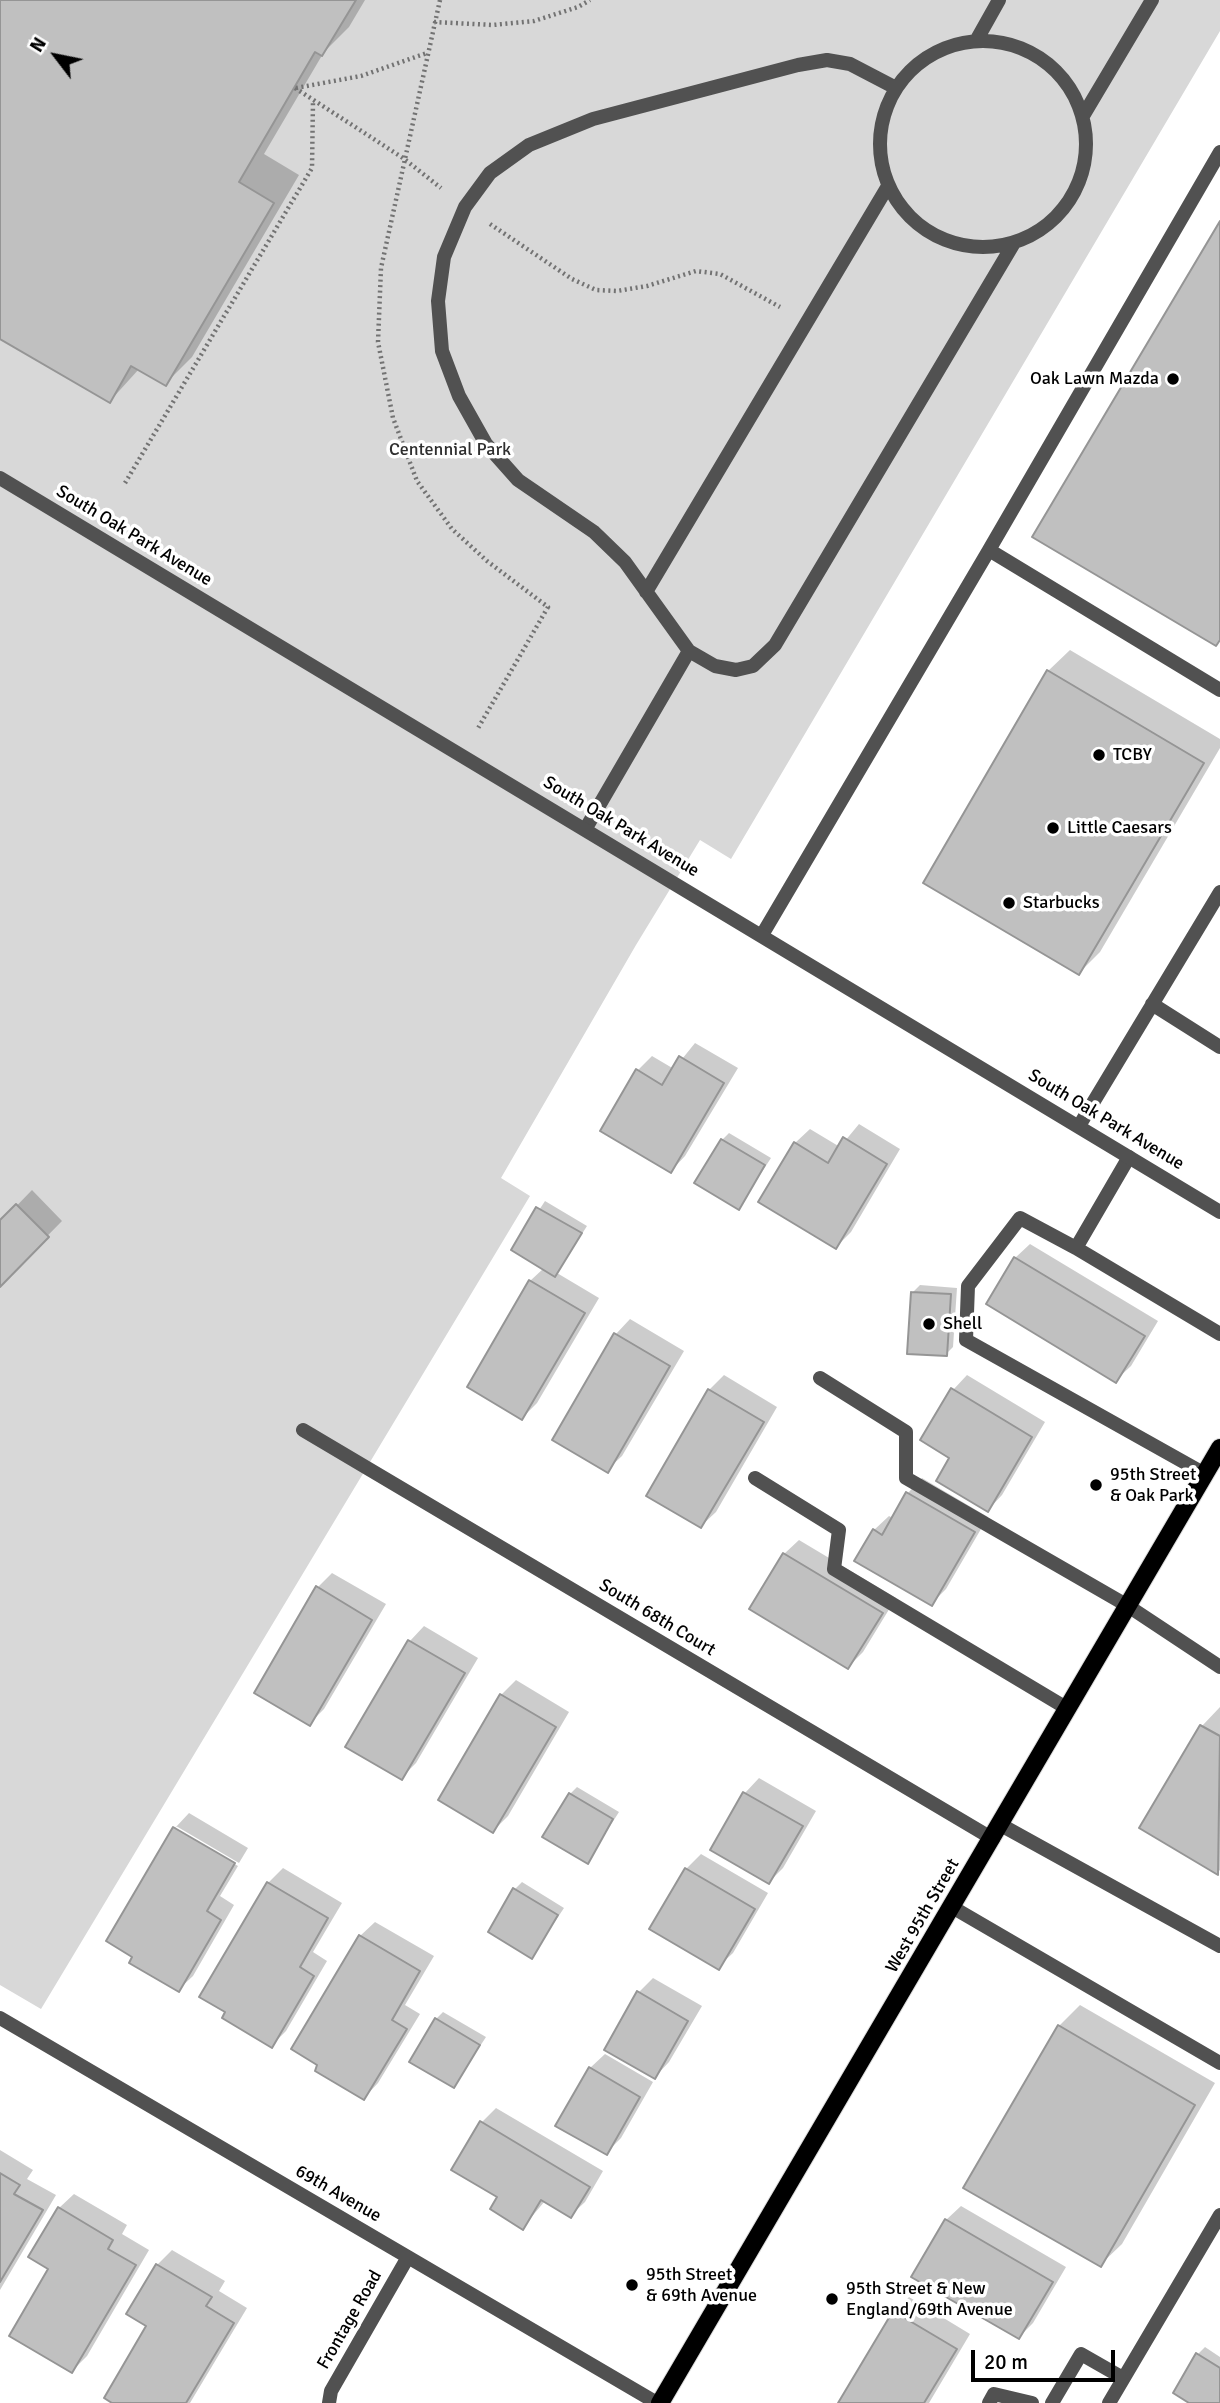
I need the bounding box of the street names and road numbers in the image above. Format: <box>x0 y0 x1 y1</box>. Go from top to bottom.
street label: South Oak Park Avenue <box>52 481 216 591</box>
street label: South Oak Park Avenue <box>539 772 703 882</box>
street label: South Oak Park Avenue <box>1024 1065 1188 1175</box>
street label: South 68th Court <box>595 1575 719 1661</box>
street label: West 95th Street <box>882 1855 964 1977</box>
street label: 69th Avenue <box>291 2161 385 2227</box>
street label: Frontage Road <box>313 2267 387 2373</box>

